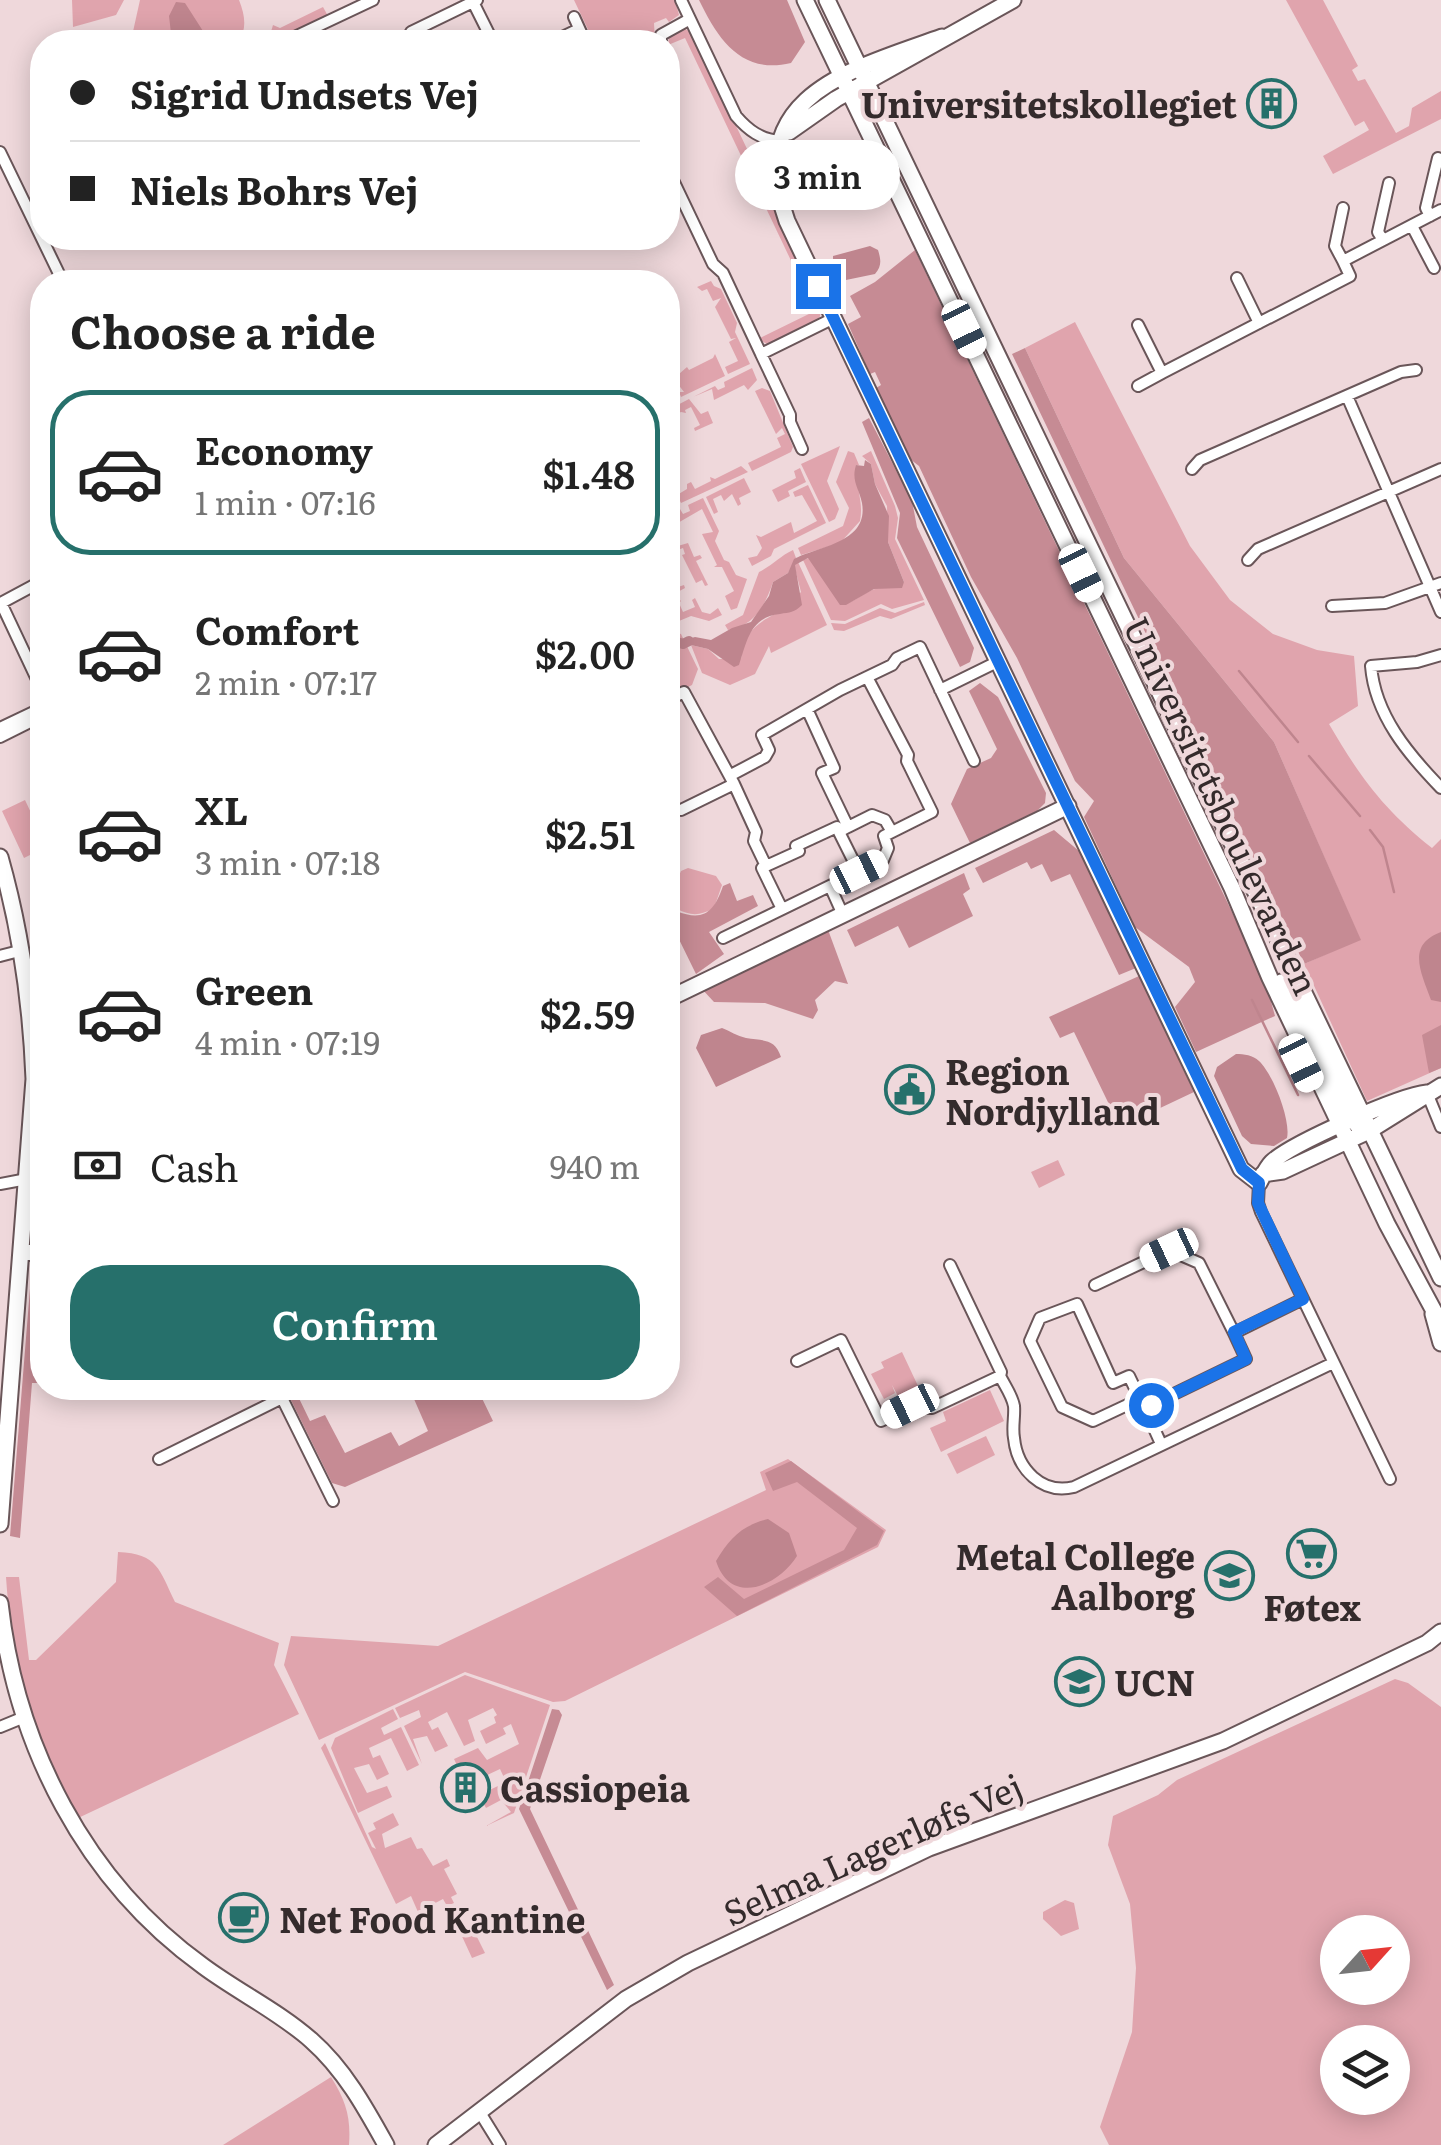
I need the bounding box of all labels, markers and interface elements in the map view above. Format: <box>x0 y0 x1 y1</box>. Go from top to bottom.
text: Sigrid Undsets Vej <box>130 64 479 121</box>
place label: Universitetskollegiet <box>861 77 1238 129</box>
building icon: Universitetskollegiet <box>1246 77 1298 129</box>
callout: 3 min <box>736 141 900 211</box>
text: 3 min <box>773 151 862 199</box>
text: Niels Bohrs Vej <box>130 160 418 217</box>
route end <box>796 264 841 309</box>
car <box>937 295 991 363</box>
text: Choose a ride <box>70 296 376 363</box>
text: Economy <box>195 420 373 477</box>
icon: car <box>75 428 165 518</box>
text: $1.48 <box>542 444 635 501</box>
text: 1 min · 07:16 <box>195 477 376 525</box>
car <box>1054 539 1108 607</box>
text: Comfort <box>195 600 359 657</box>
street label: Universitetsboulevarden <box>1112 607 1334 1003</box>
icon: car <box>75 608 165 698</box>
text: $2.00 <box>535 624 635 681</box>
text: 2 min · 07:17 <box>195 657 377 705</box>
text: XL <box>195 780 248 837</box>
icon: car <box>75 788 165 878</box>
text: $2.51 <box>545 804 635 861</box>
text: 3 min · 07:18 <box>195 837 380 885</box>
car <box>825 845 893 899</box>
text: Green <box>195 960 313 1017</box>
icon: car <box>75 968 165 1058</box>
text: $2.59 <box>539 984 635 1041</box>
text: 4 min · 07:19 <box>195 1017 380 1065</box>
car <box>1274 1029 1328 1097</box>
place label: Region Nordjylland <box>945 1044 1160 1136</box>
public building icon: Region Nordjylland <box>884 1064 936 1116</box>
text: Cash <box>150 1137 239 1194</box>
icon: cash <box>70 1138 125 1193</box>
text: 940 m <box>550 1141 640 1189</box>
car <box>1135 1224 1203 1276</box>
button: Confirm <box>70 1265 640 1380</box>
car <box>876 1379 944 1433</box>
route start <box>1129 1383 1174 1428</box>
supermarket icon: Føtex <box>1286 1528 1338 1580</box>
place label: Metal College Aalborg <box>955 1529 1196 1621</box>
school or university icon: Metal College Aalborg <box>1204 1549 1256 1601</box>
place label: Føtex <box>1263 1580 1361 1632</box>
school or university icon: UCN <box>1053 1655 1105 1707</box>
place label: UCN <box>1114 1655 1195 1707</box>
street label: Selma Lagerløfs Vej <box>714 1759 1030 1937</box>
building icon: Cassiopeia <box>439 1761 491 1813</box>
place label: Cassiopeia <box>500 1761 690 1813</box>
cafe icon: Net Food Kantine <box>218 1892 270 1944</box>
place label: Net Food Kantine <box>279 1892 586 1944</box>
north arrow <box>1320 1915 1410 2005</box>
map controls <box>1320 1915 1410 2115</box>
button: layers <box>1320 2025 1410 2115</box>

